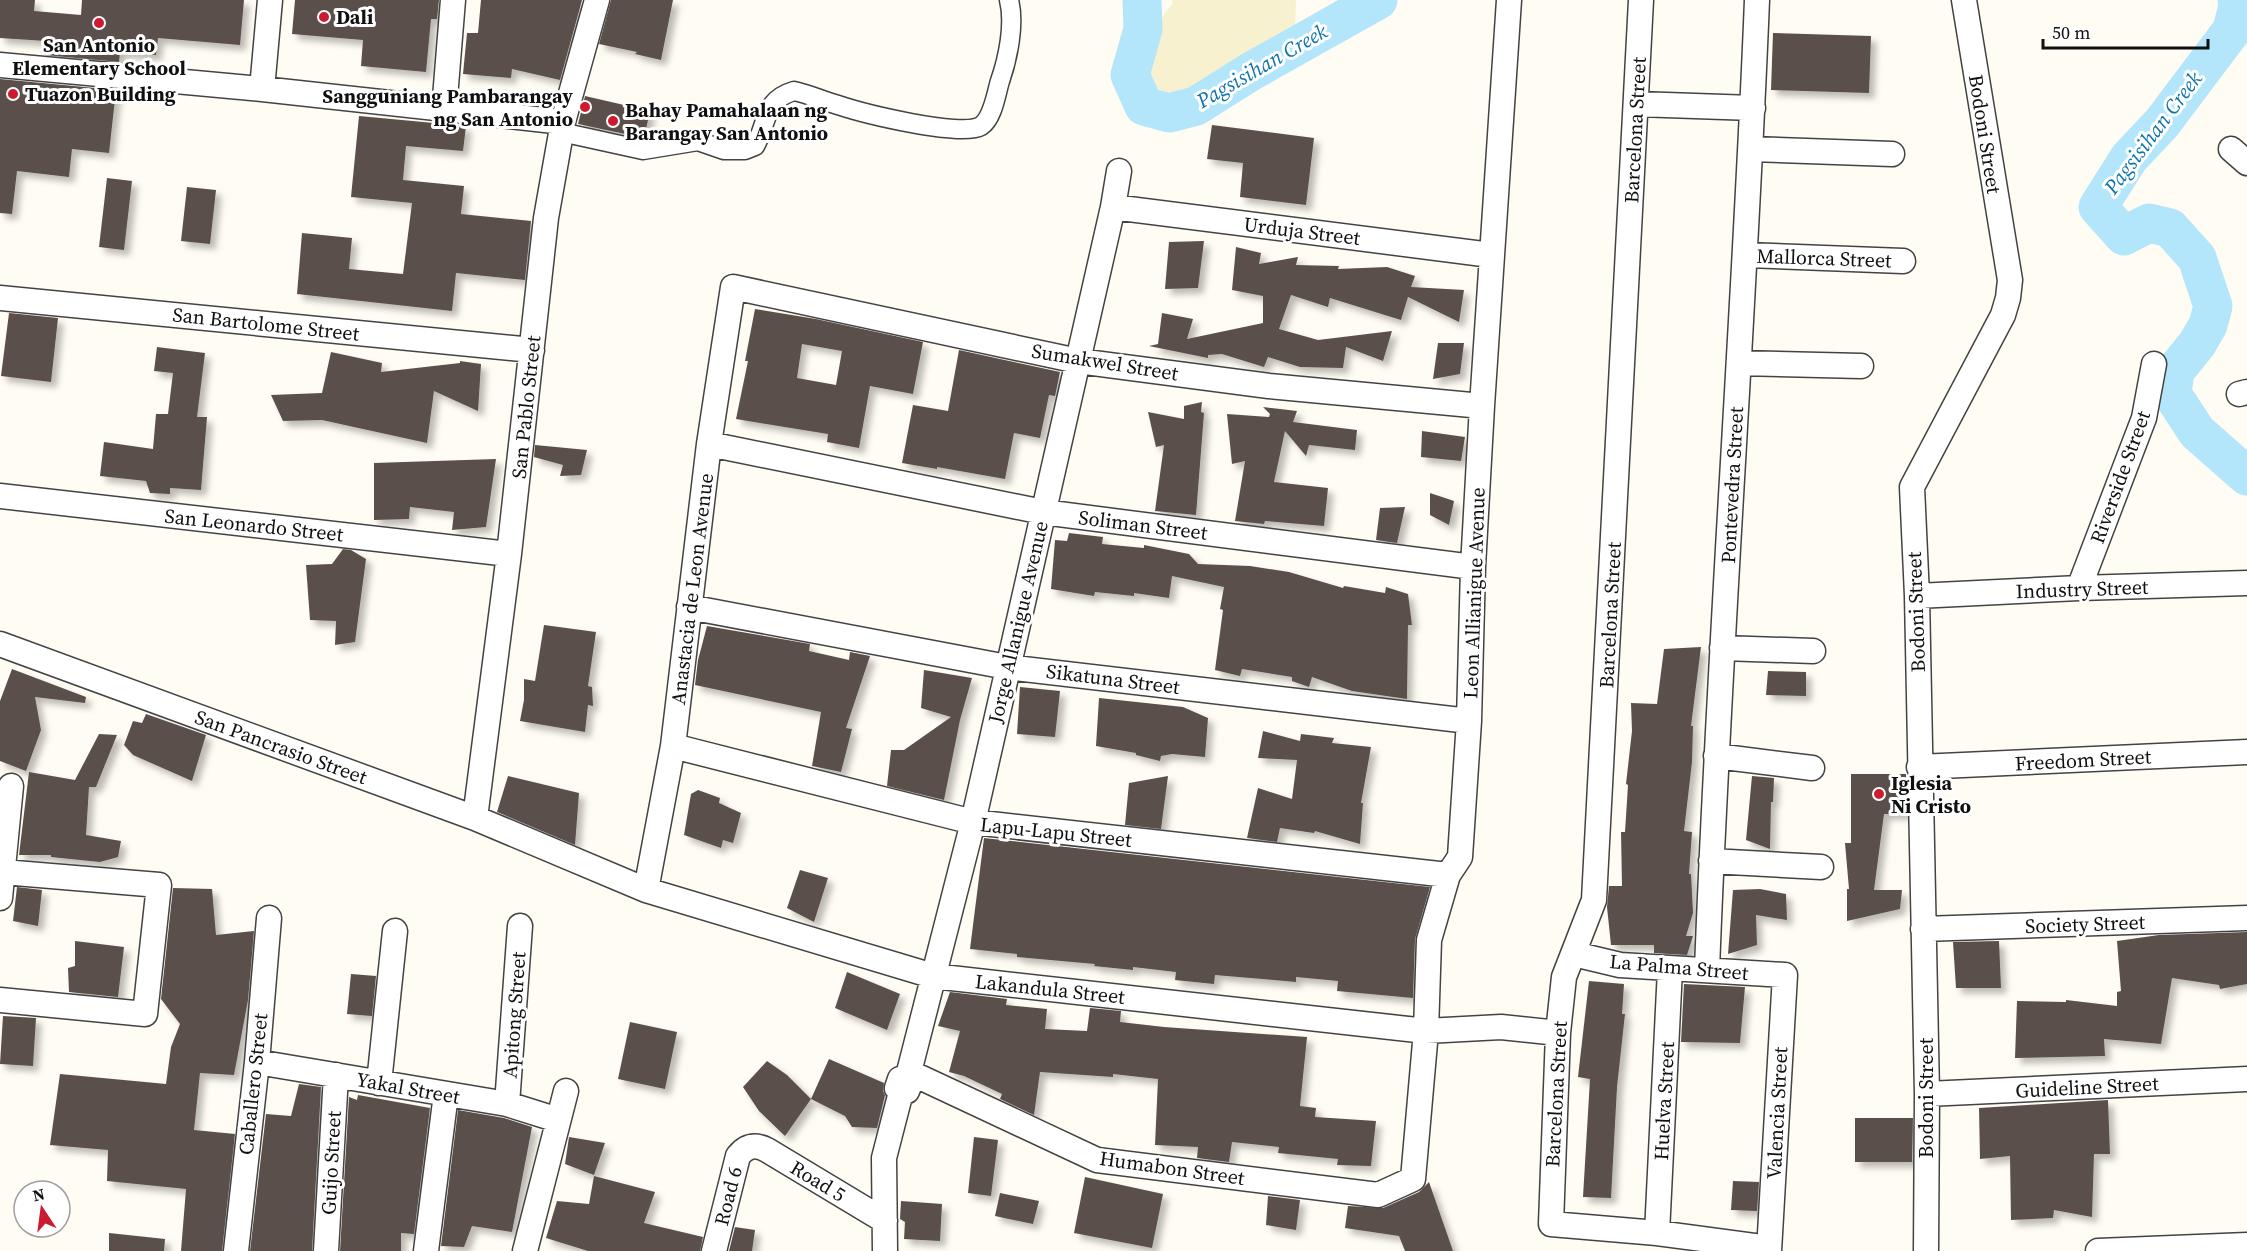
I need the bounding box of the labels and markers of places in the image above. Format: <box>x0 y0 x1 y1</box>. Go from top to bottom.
place label: Dali <box>336 3 373 31</box>
marker: Dali <box>317 10 331 24</box>
marker: San Antonio Elementary School <box>92 16 106 30</box>
place label: San Antonio Elementary School <box>12 31 186 82</box>
place label: Tuazon Building <box>25 80 176 108</box>
place label: Sangguniang Pambarangay ng San Antonio <box>322 82 573 133</box>
marker: Tuazon Building <box>6 87 20 101</box>
place label: Bahay Pamahalaan ng Barangay San Antonio <box>625 96 828 147</box>
marker: Sangguniang Pambarangay ng San Antonio <box>578 100 592 114</box>
marker: Bahay Pamahalaan ng Barangay San Antonio <box>606 114 620 128</box>
place label: Iglesia Ni Cristo <box>1891 769 1971 820</box>
marker: Iglesia Ni Cristo <box>1872 787 1886 801</box>

